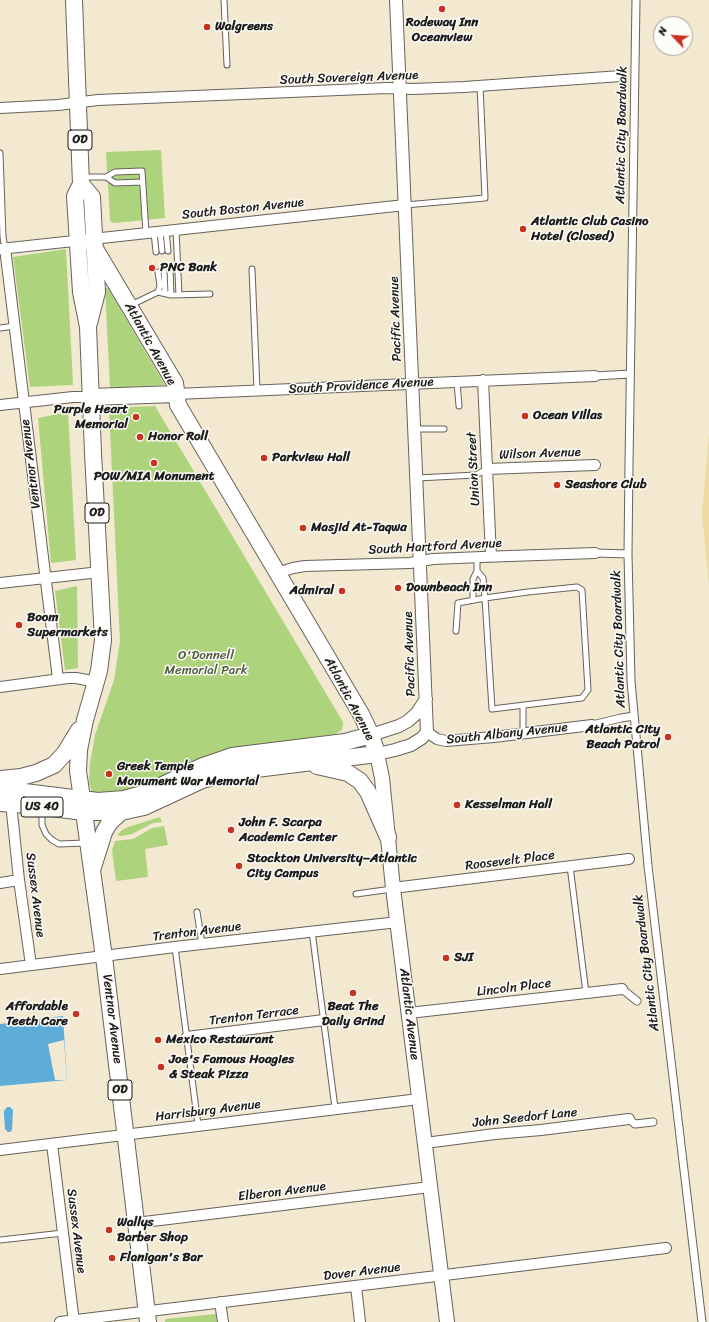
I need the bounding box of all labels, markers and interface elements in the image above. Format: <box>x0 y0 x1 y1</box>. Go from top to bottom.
marker: Rodeway Inn Oceanview <box>437 4 447 14</box>
place label: Rodeway Inn Oceanview <box>406 15 478 46</box>
north arrow <box>653 16 693 56</box>
place label: Walgreens <box>215 19 273 35</box>
marker: Walgreens <box>202 22 212 32</box>
text: N <box>652 24 673 39</box>
street label: Atlantic City Boardwalk <box>613 66 631 204</box>
street label: South Sovereign Avenue <box>279 68 419 88</box>
road number: OD <box>68 130 92 150</box>
street label: South Boston Avenue <box>181 195 305 223</box>
place label: Atlantic Club Casino Hotel (Closed) <box>531 214 648 245</box>
marker: Atlantic Club Casino Hotel (Closed) <box>518 224 528 234</box>
place label: PNC Bank <box>160 260 217 276</box>
marker: PNC Bank <box>147 263 157 273</box>
street label: Pacific Avenue <box>387 276 405 362</box>
street label: Atlantic Avenue <box>121 300 179 388</box>
street label: South Providence Avenue <box>288 374 434 398</box>
place label: Purple Heart Memorial <box>54 402 128 433</box>
place label: Ocean Villas <box>533 408 602 424</box>
marker: Ocean Villas <box>520 411 530 421</box>
marker: Purple Heart Memorial <box>131 412 141 422</box>
street label: Ventnor Avenue <box>18 418 44 510</box>
place label: Honor Roll <box>148 429 208 445</box>
marker: Honor Roll <box>135 432 145 442</box>
street label: Union Street <box>464 432 484 506</box>
street label: Wilson Avenue <box>499 445 581 463</box>
place label: Parkview Hall <box>272 450 350 466</box>
marker: Parkview Hall <box>259 453 269 463</box>
marker: POW/MIA Monument <box>149 458 159 468</box>
place label: POW/MIA Monument <box>94 469 214 485</box>
place label: Seashore Club <box>565 477 647 493</box>
marker: Seashore Club <box>552 480 562 490</box>
road number: OD <box>85 503 109 523</box>
place label: Masjid At-Taqwa <box>311 520 407 536</box>
marker: Masjid At-Taqwa <box>298 523 308 533</box>
street label: South Hartford Avenue <box>368 536 502 558</box>
street label: Atlantic City Boardwalk <box>609 570 629 708</box>
place label: Downbeach Inn <box>406 580 492 596</box>
place label: Admiral <box>289 583 334 599</box>
marker: Downbeach Inn <box>393 583 403 593</box>
marker: Admiral <box>337 586 347 596</box>
place label: Boom Supermarkets <box>27 610 108 641</box>
street label: Pacific Avenue <box>401 611 419 697</box>
marker: Boom Supermarkets <box>14 620 24 630</box>
park label: O'Donnell Memorial Park <box>164 648 248 679</box>
street label: Atlantic Avenue <box>320 655 378 743</box>
street label: South Albany Avenue <box>446 720 568 748</box>
place label: Atlantic City Beach Patrol <box>585 722 660 753</box>
marker: Atlantic City Beach Patrol <box>663 732 673 742</box>
place label: Greek Temple Monument War Memorial <box>117 759 259 790</box>
marker: Greek Temple Monument War Memorial <box>104 769 114 779</box>
road number: US 40 <box>21 797 63 817</box>
place label: Kesselman Hall <box>465 797 552 813</box>
marker: Kesselman Hall <box>452 800 462 810</box>
place label: John F. Scarpa Academic Center <box>239 815 337 846</box>
marker: John F. Scarpa Academic Center <box>226 825 236 835</box>
street label: Roosevelt Place <box>464 848 556 874</box>
place label: Stockton University–Atlantic City Campus <box>247 851 417 882</box>
street label: Sussex Avenue <box>22 852 48 938</box>
marker: Stockton University–Atlantic City Campus <box>234 861 244 871</box>
street label: Atlantic City Boardwalk <box>631 894 663 1032</box>
street label: Trenton Avenue <box>152 919 242 945</box>
place label: SJI <box>454 950 473 966</box>
marker: SJI <box>441 953 451 963</box>
street label: Atlantic Avenue <box>396 967 422 1061</box>
street label: Ventnor Avenue <box>99 973 125 1065</box>
street label: Lincoln Place <box>476 976 552 1000</box>
marker: Beat The Daily Grind <box>348 988 358 998</box>
place label: Affordable Teeth Care <box>6 999 68 1030</box>
place label: Beat The Daily Grind <box>322 999 384 1030</box>
street label: Trenton Terrace <box>208 1003 300 1029</box>
marker: Affordable Teeth Care <box>71 1009 81 1019</box>
place label: Mexico Restaurant <box>166 1032 274 1048</box>
marker: Mexico Restaurant <box>153 1035 163 1045</box>
place label: Joe's Famous Hoagies & Steak Pizza <box>169 1052 294 1083</box>
marker: Joe's Famous Hoagies & Steak Pizza <box>156 1062 166 1072</box>
road number: OD <box>108 1080 132 1100</box>
street label: Harrisburg Avenue <box>154 1097 262 1125</box>
street label: John Seedorf Lane <box>472 1105 578 1131</box>
street label: Elberon Avenue <box>237 1179 327 1205</box>
street label: Sussex Avenue <box>63 1188 89 1274</box>
place label: Wallys Barber Shop <box>117 1215 188 1246</box>
marker: Wallys Barber Shop <box>104 1225 114 1235</box>
place label: Flanigan's Bar <box>120 1250 202 1266</box>
marker: Flanigan's Bar <box>107 1253 117 1263</box>
street label: Dover Avenue <box>323 1260 401 1284</box>

